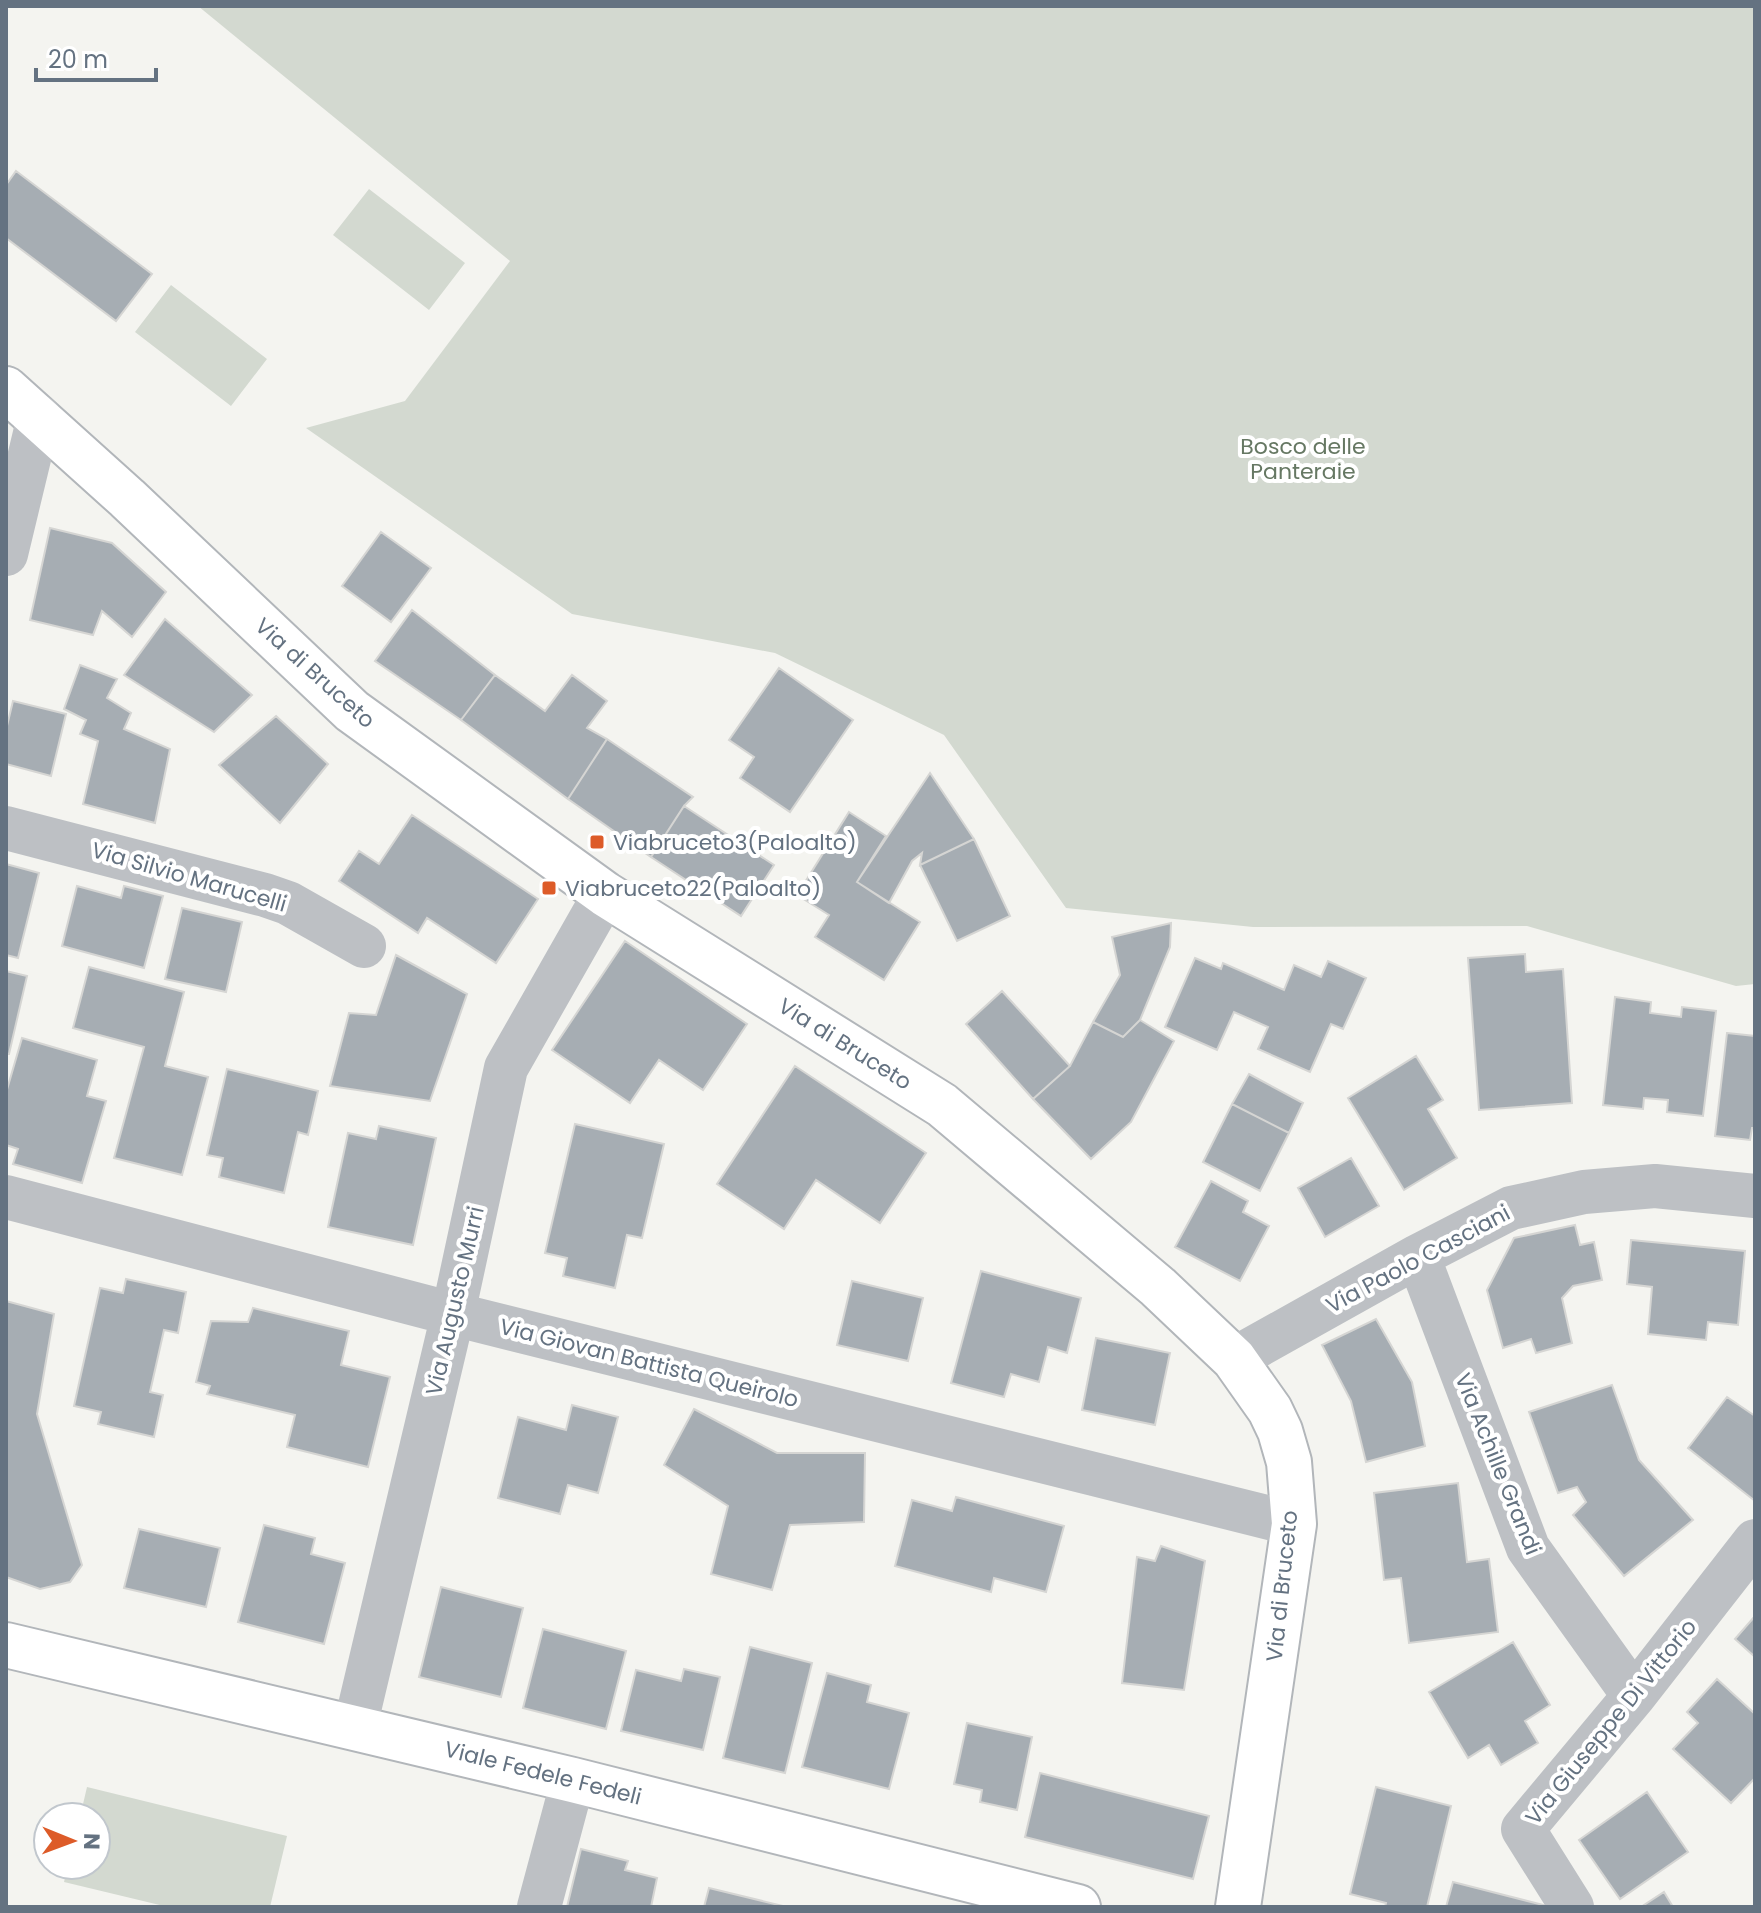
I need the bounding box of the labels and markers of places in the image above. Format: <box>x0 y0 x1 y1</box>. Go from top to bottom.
place label: Viabruceto3(Paloalto) <box>613 827 857 858</box>
marker: Viabruceto3(Paloalto) <box>588 833 606 851</box>
place label: Viabruceto22(Paloalto) <box>565 873 821 904</box>
marker: Viabruceto22(Paloalto) <box>540 879 558 897</box>

